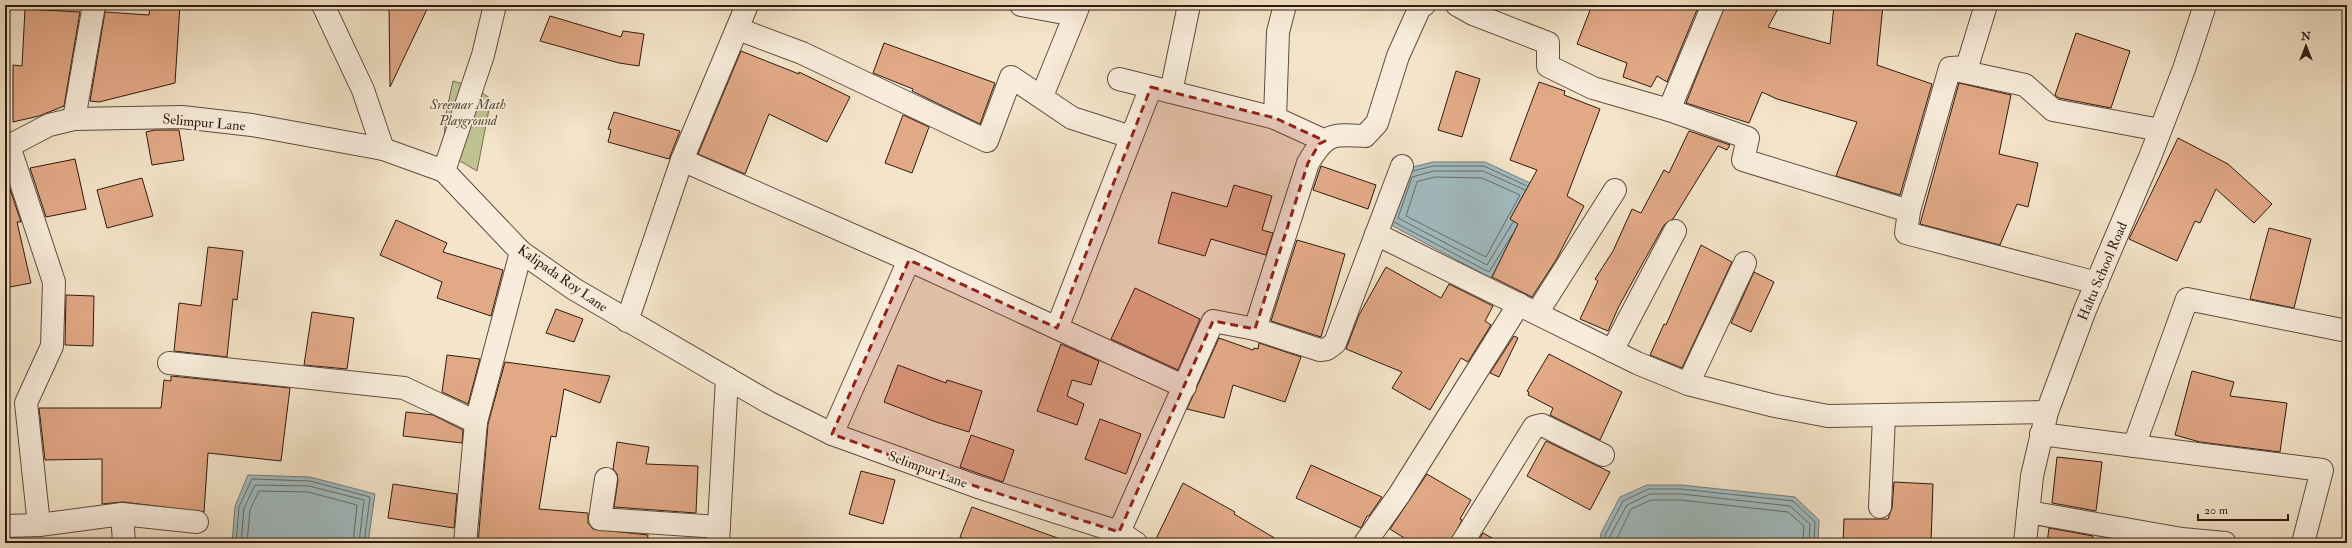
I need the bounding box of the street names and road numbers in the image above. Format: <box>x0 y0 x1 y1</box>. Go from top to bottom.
street label: Selimpur Lane <box>162 110 246 136</box>
street label: Haltu School Road <box>2074 219 2131 323</box>
street label: Kalipada Roy Lane <box>514 241 611 317</box>
street label: Selimpur Lane <box>885 447 970 493</box>

